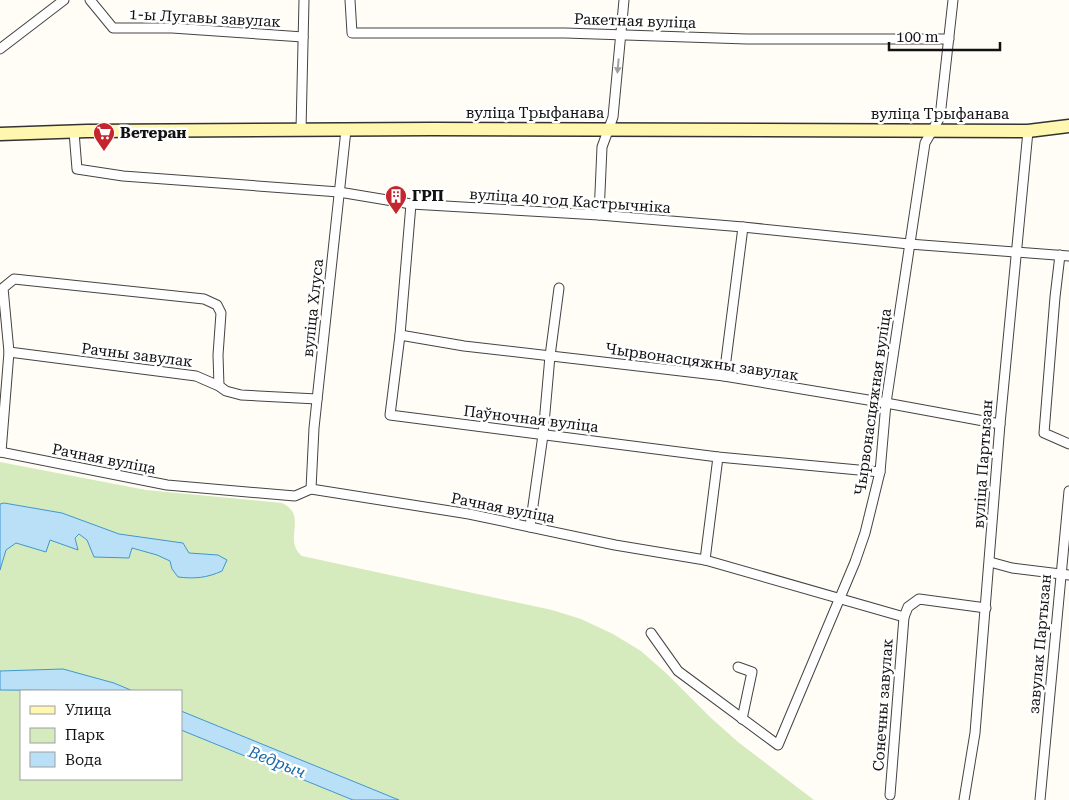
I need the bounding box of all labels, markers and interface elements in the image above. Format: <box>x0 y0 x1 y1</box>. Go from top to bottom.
street label: 1-ы Лугавы завулак <box>129 5 282 31</box>
street label: Ракетная вуліца <box>574 10 696 32</box>
scale bar <box>889 20 1000 52</box>
text: 100 m <box>896 28 939 46</box>
one-way arrow <box>613 58 621 74</box>
street label: вуліца Трыфанава <box>466 104 604 122</box>
street label: вуліца Трыфанава <box>871 105 1009 123</box>
supermarket icon: Ветеран <box>92 121 116 152</box>
place label: Ветеран <box>120 124 186 142</box>
building icon: ГРП <box>384 184 408 215</box>
street label: вуліца 40 год Кастрычніка <box>469 185 671 217</box>
place label: ГРП <box>412 187 444 205</box>
street label: вуліца Хлуса <box>299 258 327 358</box>
street label: Чырвонасцяжная вуліца <box>851 307 895 497</box>
street label: Рачны завулак <box>80 339 194 371</box>
street label: Чырвонасцяжны завулак <box>604 339 801 385</box>
street label: вуліца Партызан <box>970 399 996 529</box>
street label: Паўночная вуліца <box>462 402 600 436</box>
street label: Рачная вуліца <box>51 440 157 478</box>
street label: Рачная вуліца <box>450 489 556 527</box>
street label: завулак Партызан <box>1025 573 1055 715</box>
street label: Сонечны завулак <box>869 638 897 772</box>
legend <box>20 690 182 780</box>
text: Улица <box>65 701 111 719</box>
text: Парк <box>65 726 105 744</box>
water label: Ведрыч <box>245 742 308 782</box>
text: Вода <box>65 751 102 769</box>

